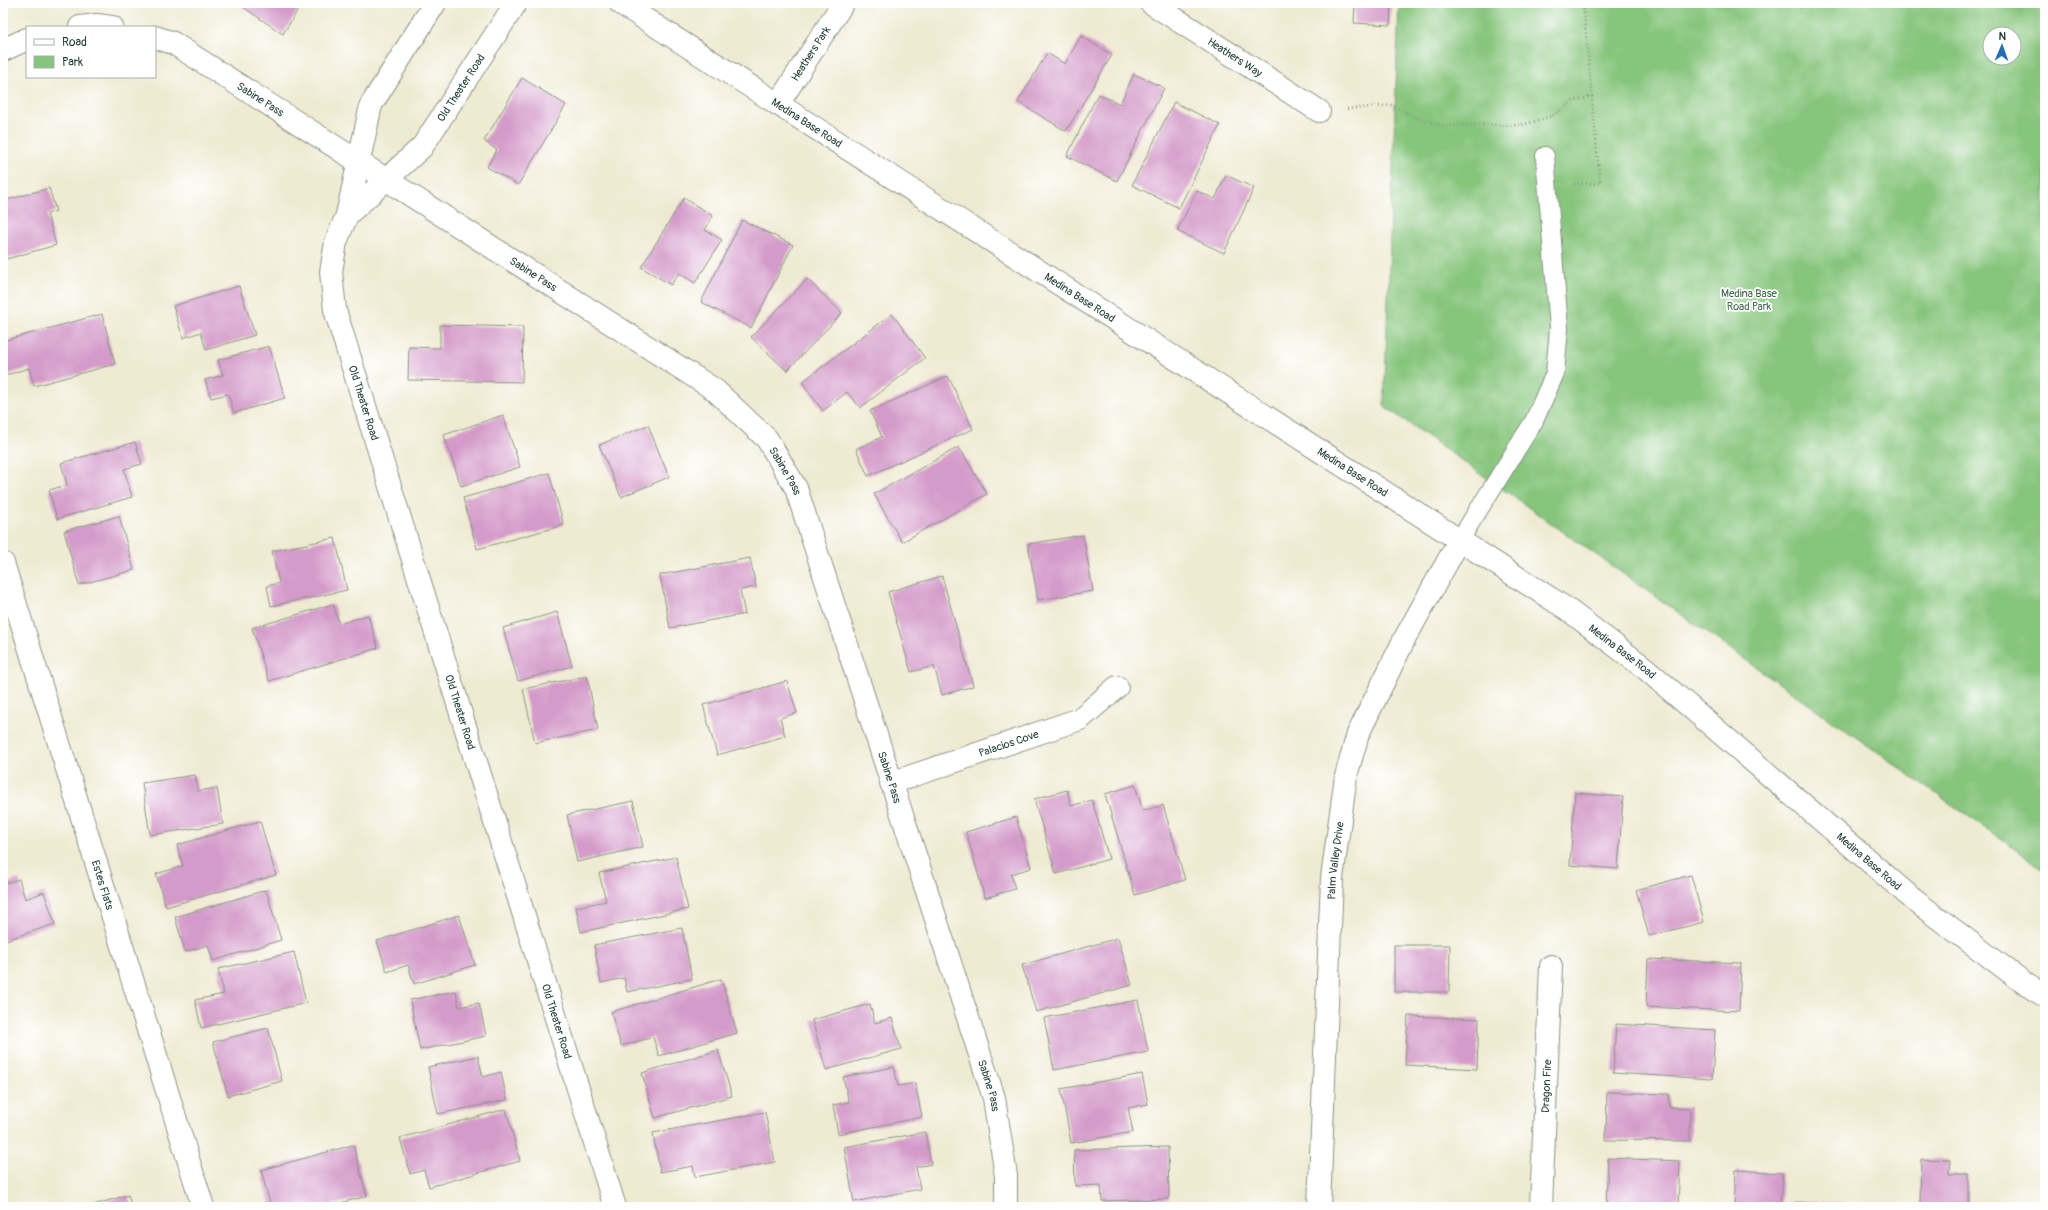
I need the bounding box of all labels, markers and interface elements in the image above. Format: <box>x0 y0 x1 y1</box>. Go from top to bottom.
street label: Heathers Park <box>789 24 833 84</box>
legend <box>26 26 156 78</box>
north arrow <box>1982 26 2022 66</box>
text: N <box>1998 30 2007 43</box>
text: Road <box>62 35 87 50</box>
street label: Heathers Way <box>1205 35 1265 80</box>
street label: Old Theater Road <box>434 52 488 124</box>
text: Park <box>62 55 83 70</box>
street label: Sabine Pass <box>234 80 286 119</box>
street label: Medina Base Road <box>769 96 844 150</box>
street label: Sabine Pass <box>507 254 559 294</box>
street label: Medina Base Road <box>1042 270 1117 325</box>
park label: Medina Base Road Park <box>1721 287 1778 313</box>
street label: Old Theater Road <box>346 364 381 442</box>
street label: Sabine Pass <box>766 445 804 497</box>
street label: Medina Base Road <box>1315 445 1390 500</box>
street label: Medina Base Road <box>1586 622 1658 682</box>
street label: Old Theater Road <box>442 673 478 751</box>
street label: Palacios Cove <box>977 727 1041 760</box>
street label: Sabine Pass <box>875 750 904 805</box>
street label: Palm Valley Drive <box>1325 820 1347 900</box>
street label: Medina Base Road <box>1834 830 1904 893</box>
street label: Estes Flats <box>89 859 116 911</box>
street label: Old Theater Road <box>539 982 574 1061</box>
street label: Sabine Pass <box>975 1058 1002 1112</box>
street label: Dragon Fire <box>1539 1058 1554 1113</box>

